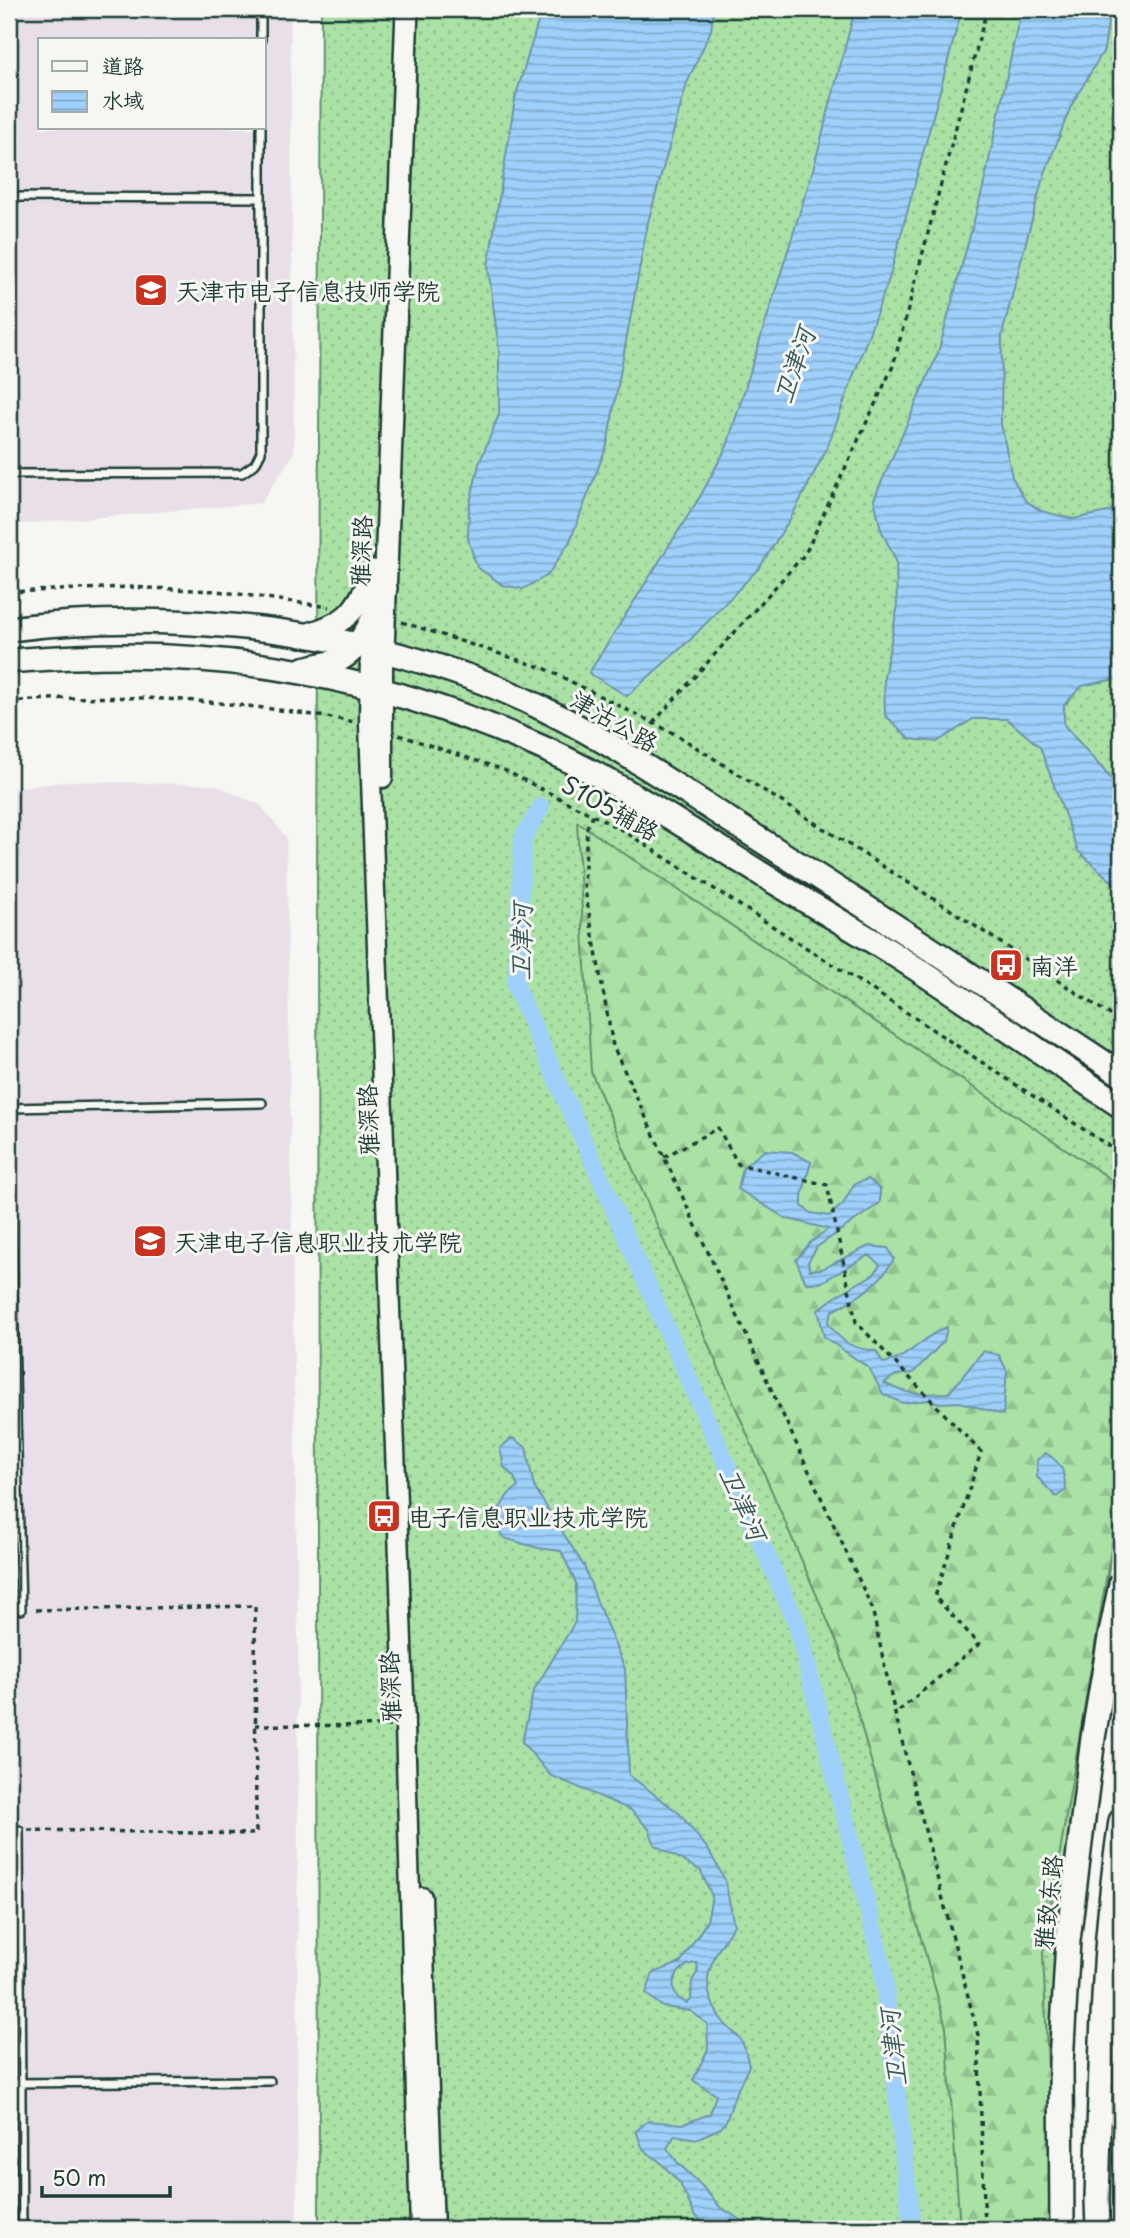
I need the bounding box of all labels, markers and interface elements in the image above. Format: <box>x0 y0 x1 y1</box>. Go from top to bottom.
legend <box>38 38 266 130</box>
text: 道路 <box>102 49 144 81</box>
text: 水域 <box>102 83 144 115</box>
school or university icon: 天津市电子信息技师学院 <box>132 271 170 309</box>
place label: 天津市电子信息技师学院 <box>176 272 440 308</box>
water label: 卫津河 <box>762 318 825 408</box>
street label: 雅深路 <box>341 514 379 588</box>
street label: 津沽公路 <box>564 680 666 760</box>
street label: S105辅路 <box>556 765 666 849</box>
water label: 卫津河 <box>500 899 540 981</box>
bus stop icon: 南洋 <box>987 946 1025 984</box>
place label: 南洋 <box>1030 947 1078 983</box>
street label: 雅深路 <box>348 1083 386 1157</box>
school or university icon: 天津电子信息职业技术学院 <box>131 1222 169 1260</box>
place label: 天津电子信息职业技术学院 <box>174 1223 462 1259</box>
water label: 卫津河 <box>710 1459 779 1550</box>
bus stop icon: 电子信息职业技术学院 <box>365 1497 403 1535</box>
place label: 电子信息职业技术学院 <box>408 1498 648 1534</box>
street label: 雅深路 <box>370 1650 408 1724</box>
street label: 雅致东路 <box>1024 1852 1070 1952</box>
water label: 卫津河 <box>868 2003 915 2089</box>
scale bar <box>42 2154 170 2198</box>
text: 50 m <box>52 2161 106 2193</box>

